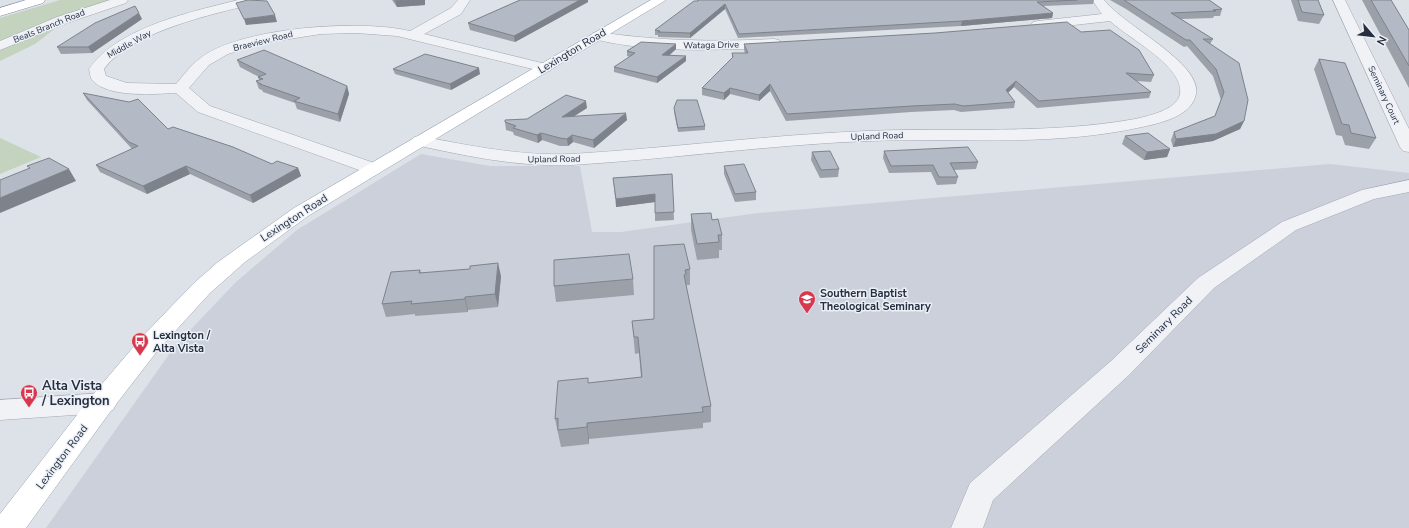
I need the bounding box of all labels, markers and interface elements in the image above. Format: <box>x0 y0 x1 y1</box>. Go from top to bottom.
street label: Beals Branch Road <box>11 6 87 46</box>
north arrow <box>1353 16 1393 56</box>
street label: Lexington Road <box>535 25 609 77</box>
street label: Middle Way <box>105 27 154 61</box>
street label: Braeview Road <box>232 28 294 54</box>
text: N <box>1373 33 1390 48</box>
street label: Wataga Drive <box>683 39 739 51</box>
street label: Seminary Court <box>1365 64 1403 127</box>
street label: Upland Road <box>850 129 904 143</box>
street label: Upland Road <box>527 153 581 165</box>
street label: Lexington Road <box>257 191 331 245</box>
place label: Southern Baptist Theological Seminary <box>820 286 931 314</box>
school or university icon: Southern Baptist Theological Seminary <box>797 289 817 314</box>
street label: Seminary Road <box>1132 293 1196 357</box>
place label: Lexington / Alta Vista <box>153 328 211 356</box>
bus stop icon: Lexington / Alta Vista <box>130 331 150 356</box>
place label: Alta Vista / Lexington <box>41 377 110 410</box>
bus stop icon: Alta Vista / Lexington <box>19 383 39 408</box>
street label: Lexington Road <box>33 422 91 492</box>

